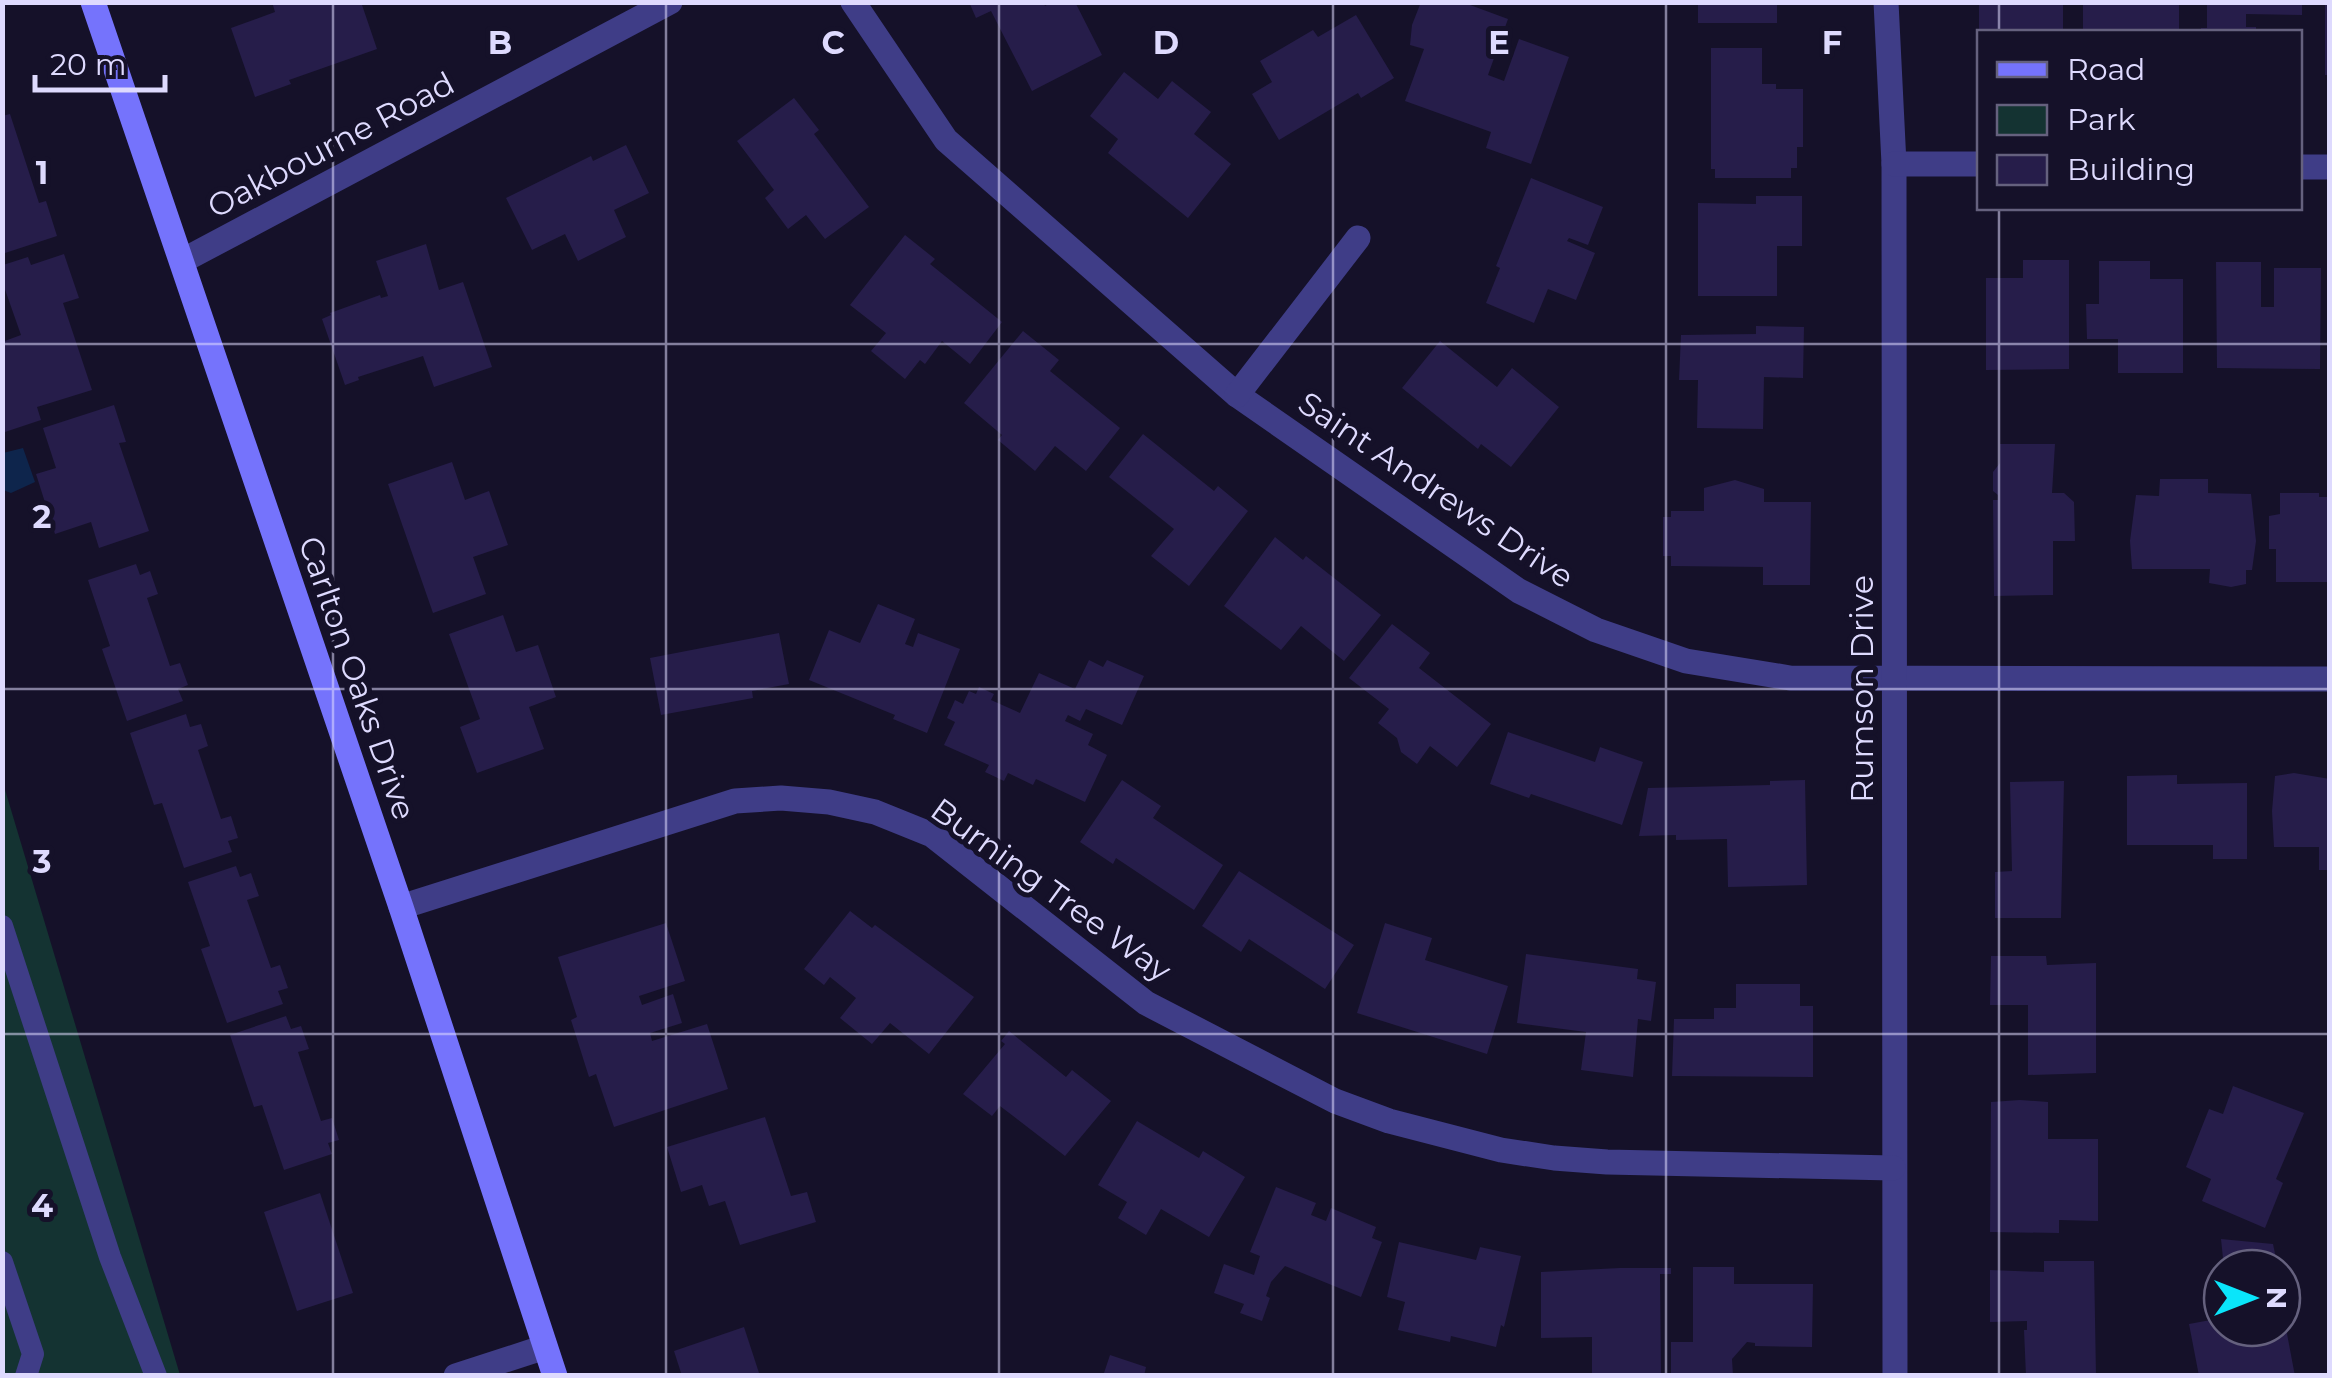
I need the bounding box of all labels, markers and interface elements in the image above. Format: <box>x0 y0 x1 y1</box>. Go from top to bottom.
text: B <box>488 23 512 62</box>
text: C <box>821 23 845 62</box>
text: D <box>1153 23 1179 62</box>
text: E <box>1488 23 1510 62</box>
text: F <box>1822 23 1842 62</box>
scale bar <box>35 30 165 92</box>
legend <box>1977 30 2302 210</box>
text: 20 m <box>50 46 127 83</box>
text: Road <box>2067 51 2145 88</box>
street label: Oakbourne Road <box>201 63 461 226</box>
text: Park <box>2067 101 2136 138</box>
text: Building <box>2067 151 2195 188</box>
text: 1 <box>36 153 48 192</box>
street label: Saint Andrews Drive <box>1291 383 1581 596</box>
text: 2 <box>33 497 51 536</box>
street label: Carlton Oaks Drive <box>291 531 424 825</box>
street label: Rumson Drive <box>1842 575 1881 803</box>
street label: Burning Tree Way <box>924 789 1179 990</box>
text: 3 <box>32 842 51 881</box>
text: 4 <box>31 1186 53 1225</box>
north arrow <box>2202 1248 2302 1348</box>
text: N <box>2260 1287 2294 1309</box>

